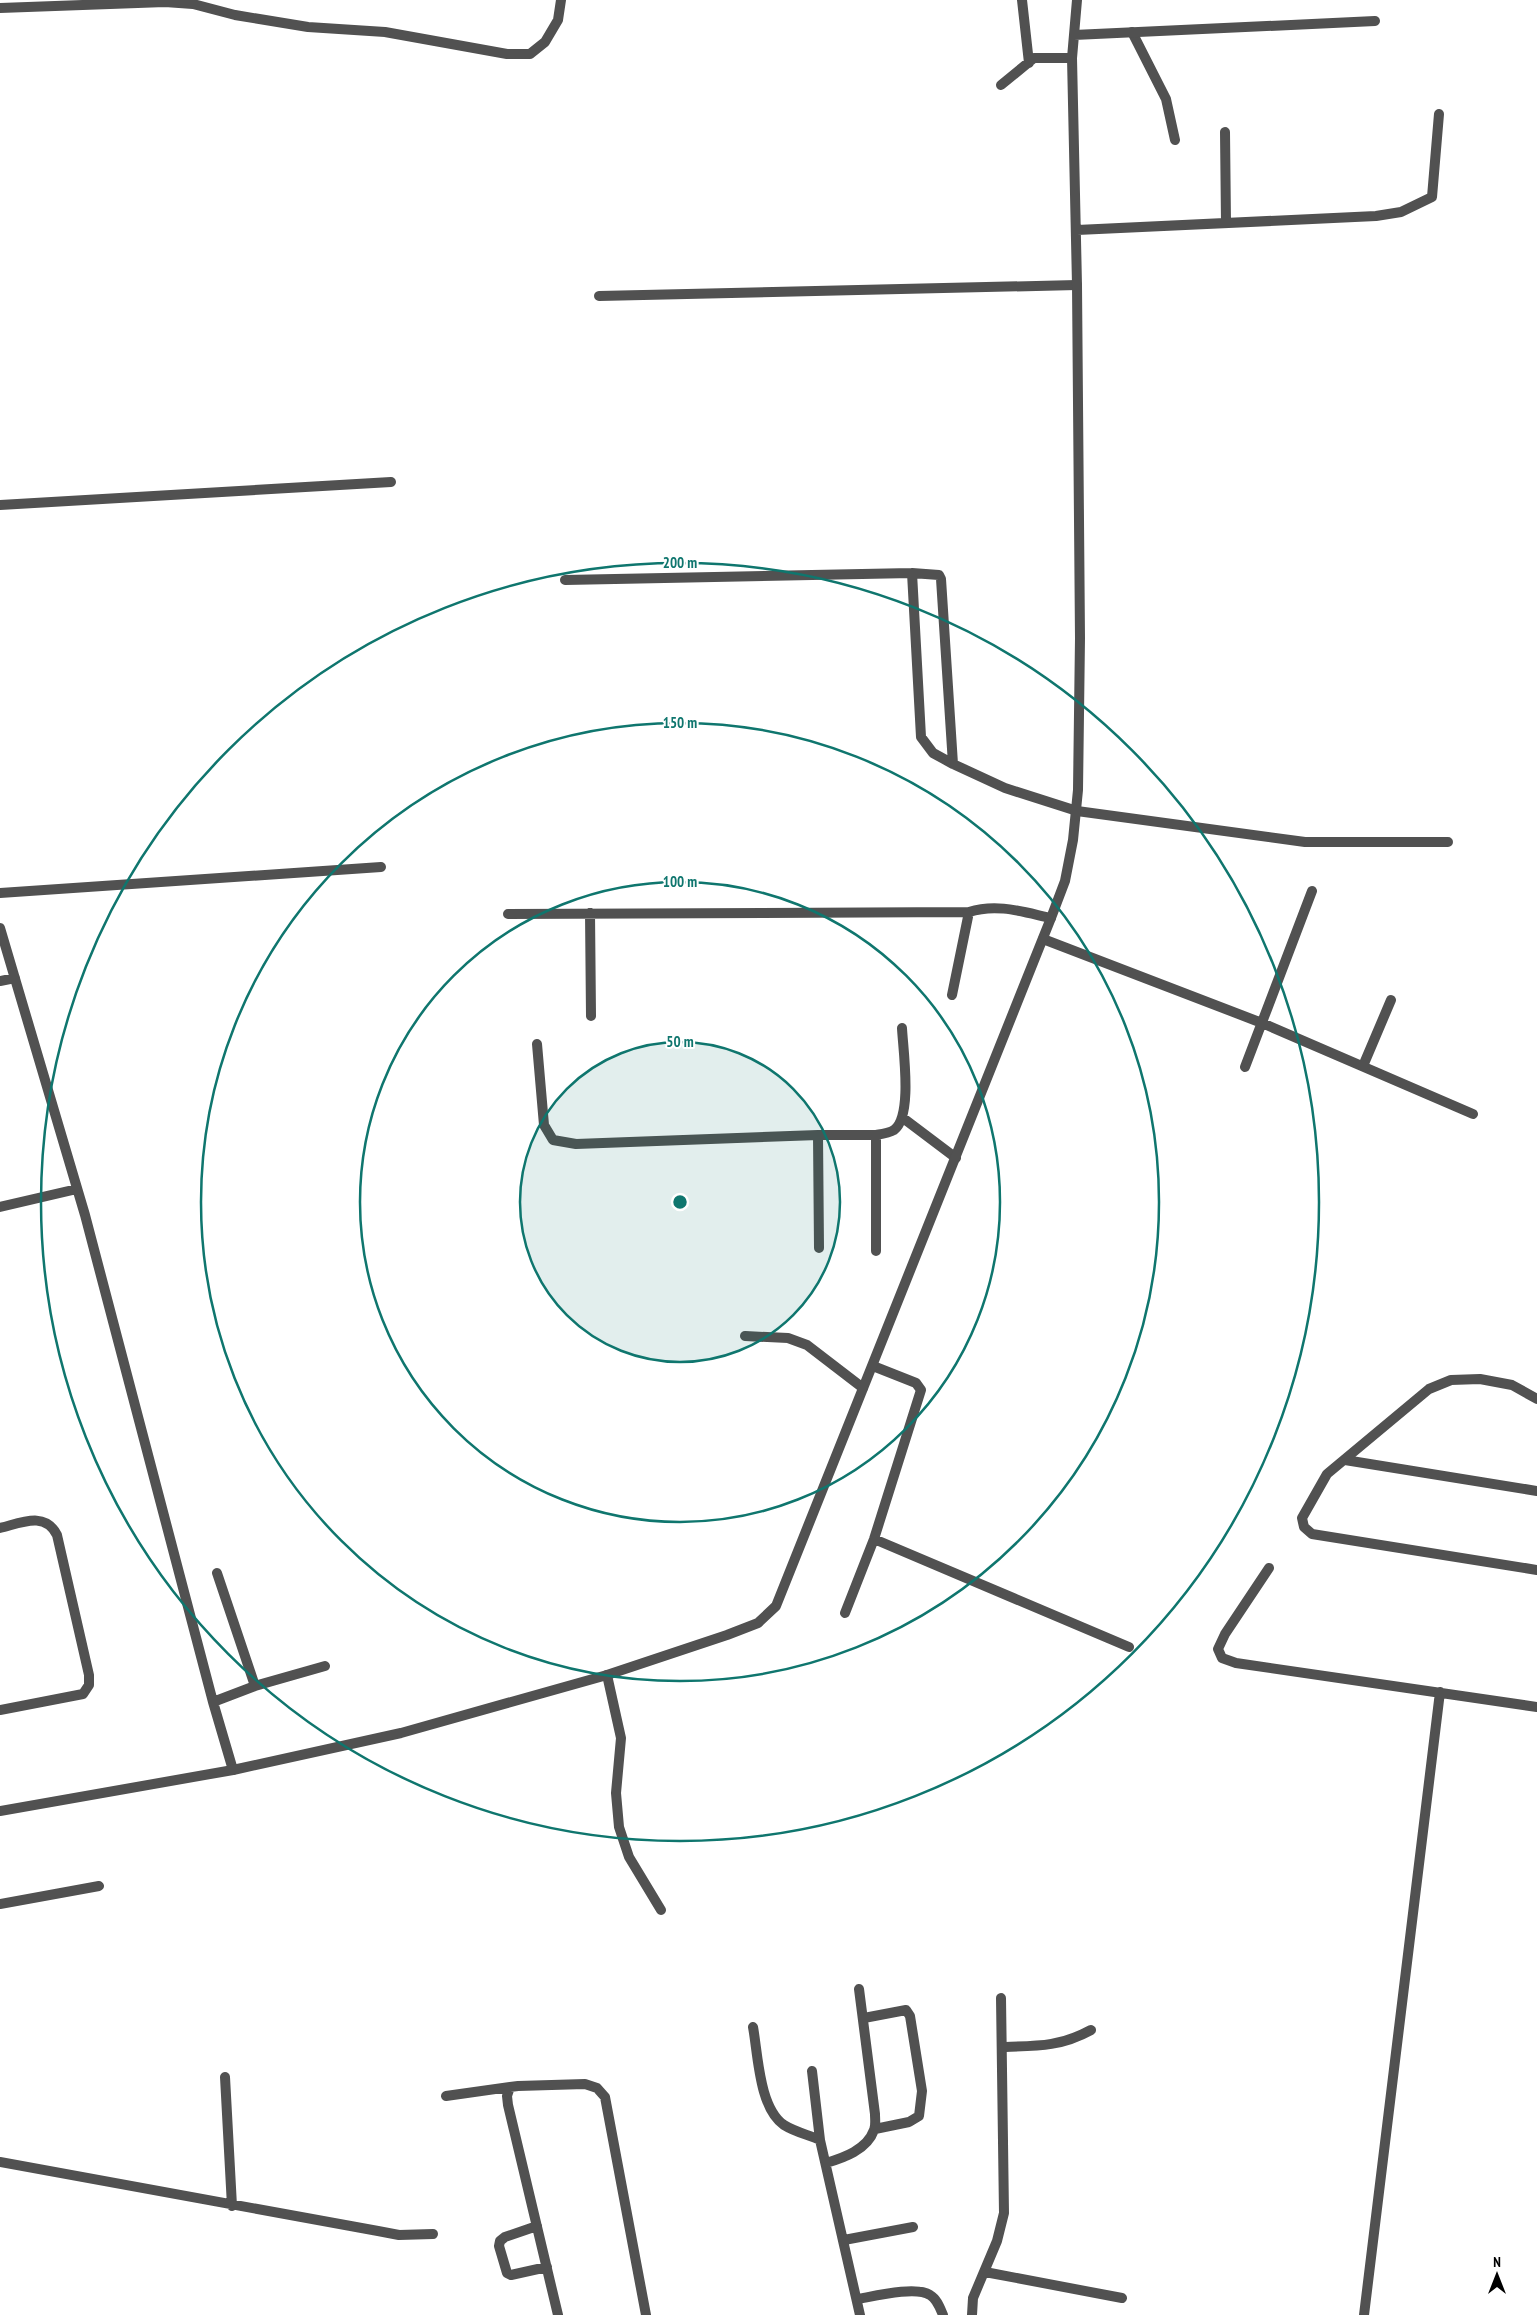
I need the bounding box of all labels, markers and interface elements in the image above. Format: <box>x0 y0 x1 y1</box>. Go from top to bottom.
text: 200 m <box>663 553 697 572</box>
text: 150 m <box>663 713 697 732</box>
text: 100 m <box>663 872 697 891</box>
text: 50 m <box>666 1032 694 1051</box>
centre of rings <box>671 1193 689 1211</box>
north arrow <box>1472 2250 1522 2300</box>
text: N <box>1493 2253 1501 2271</box>

